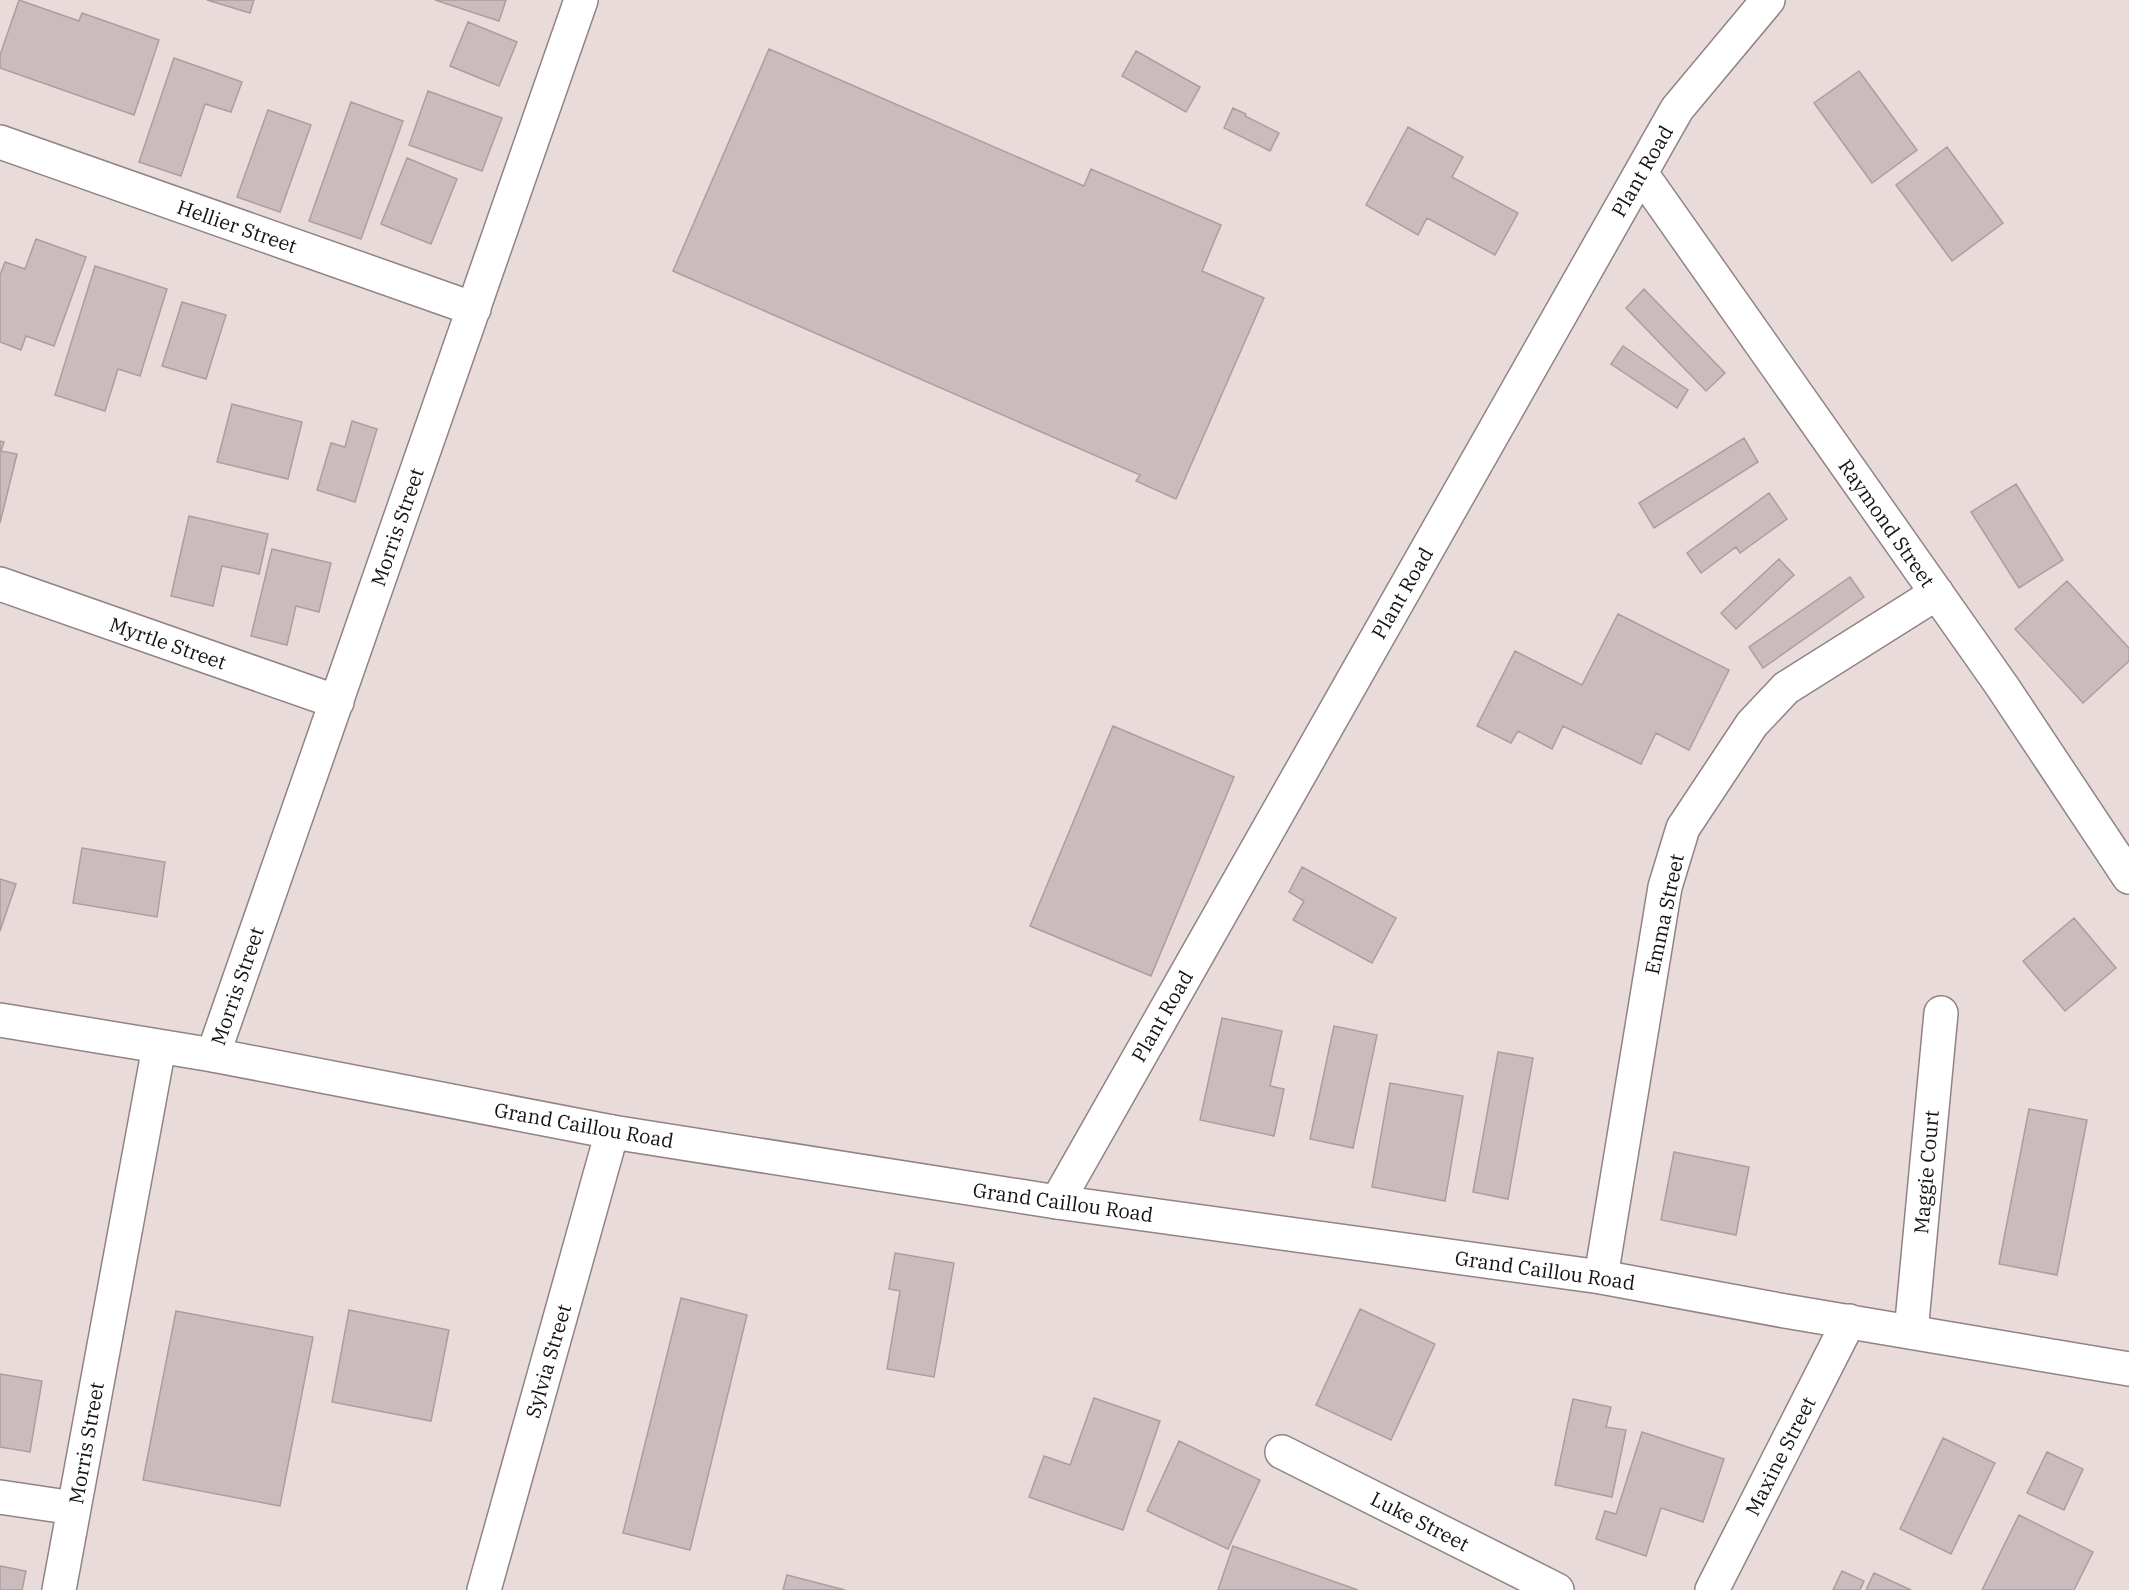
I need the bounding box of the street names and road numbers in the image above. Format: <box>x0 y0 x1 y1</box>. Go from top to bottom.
street label: Plant Road <box>1605 120 1679 222</box>
street label: Hellier Street <box>173 193 301 259</box>
street label: Raymond Street <box>1833 453 1941 593</box>
street label: Morris Street <box>364 464 430 590</box>
street label: Plant Road <box>1365 542 1439 644</box>
street label: Myrtle Street <box>106 610 230 676</box>
street label: Emma Street <box>1638 851 1690 977</box>
street label: Morris Street <box>204 923 270 1049</box>
street label: Plant Road <box>1125 965 1199 1067</box>
street label: Grand Caillou Road <box>492 1096 676 1154</box>
street label: Maggie Court <box>1907 1109 1945 1235</box>
street label: Grand Caillou Road <box>971 1176 1155 1228</box>
street label: Grand Caillou Road <box>1453 1244 1637 1296</box>
street label: Sylvia Street <box>519 1301 577 1421</box>
street label: Morris Street <box>62 1380 110 1506</box>
street label: Maxine Street <box>1738 1392 1822 1520</box>
street label: Luke Street <box>1366 1485 1474 1557</box>

